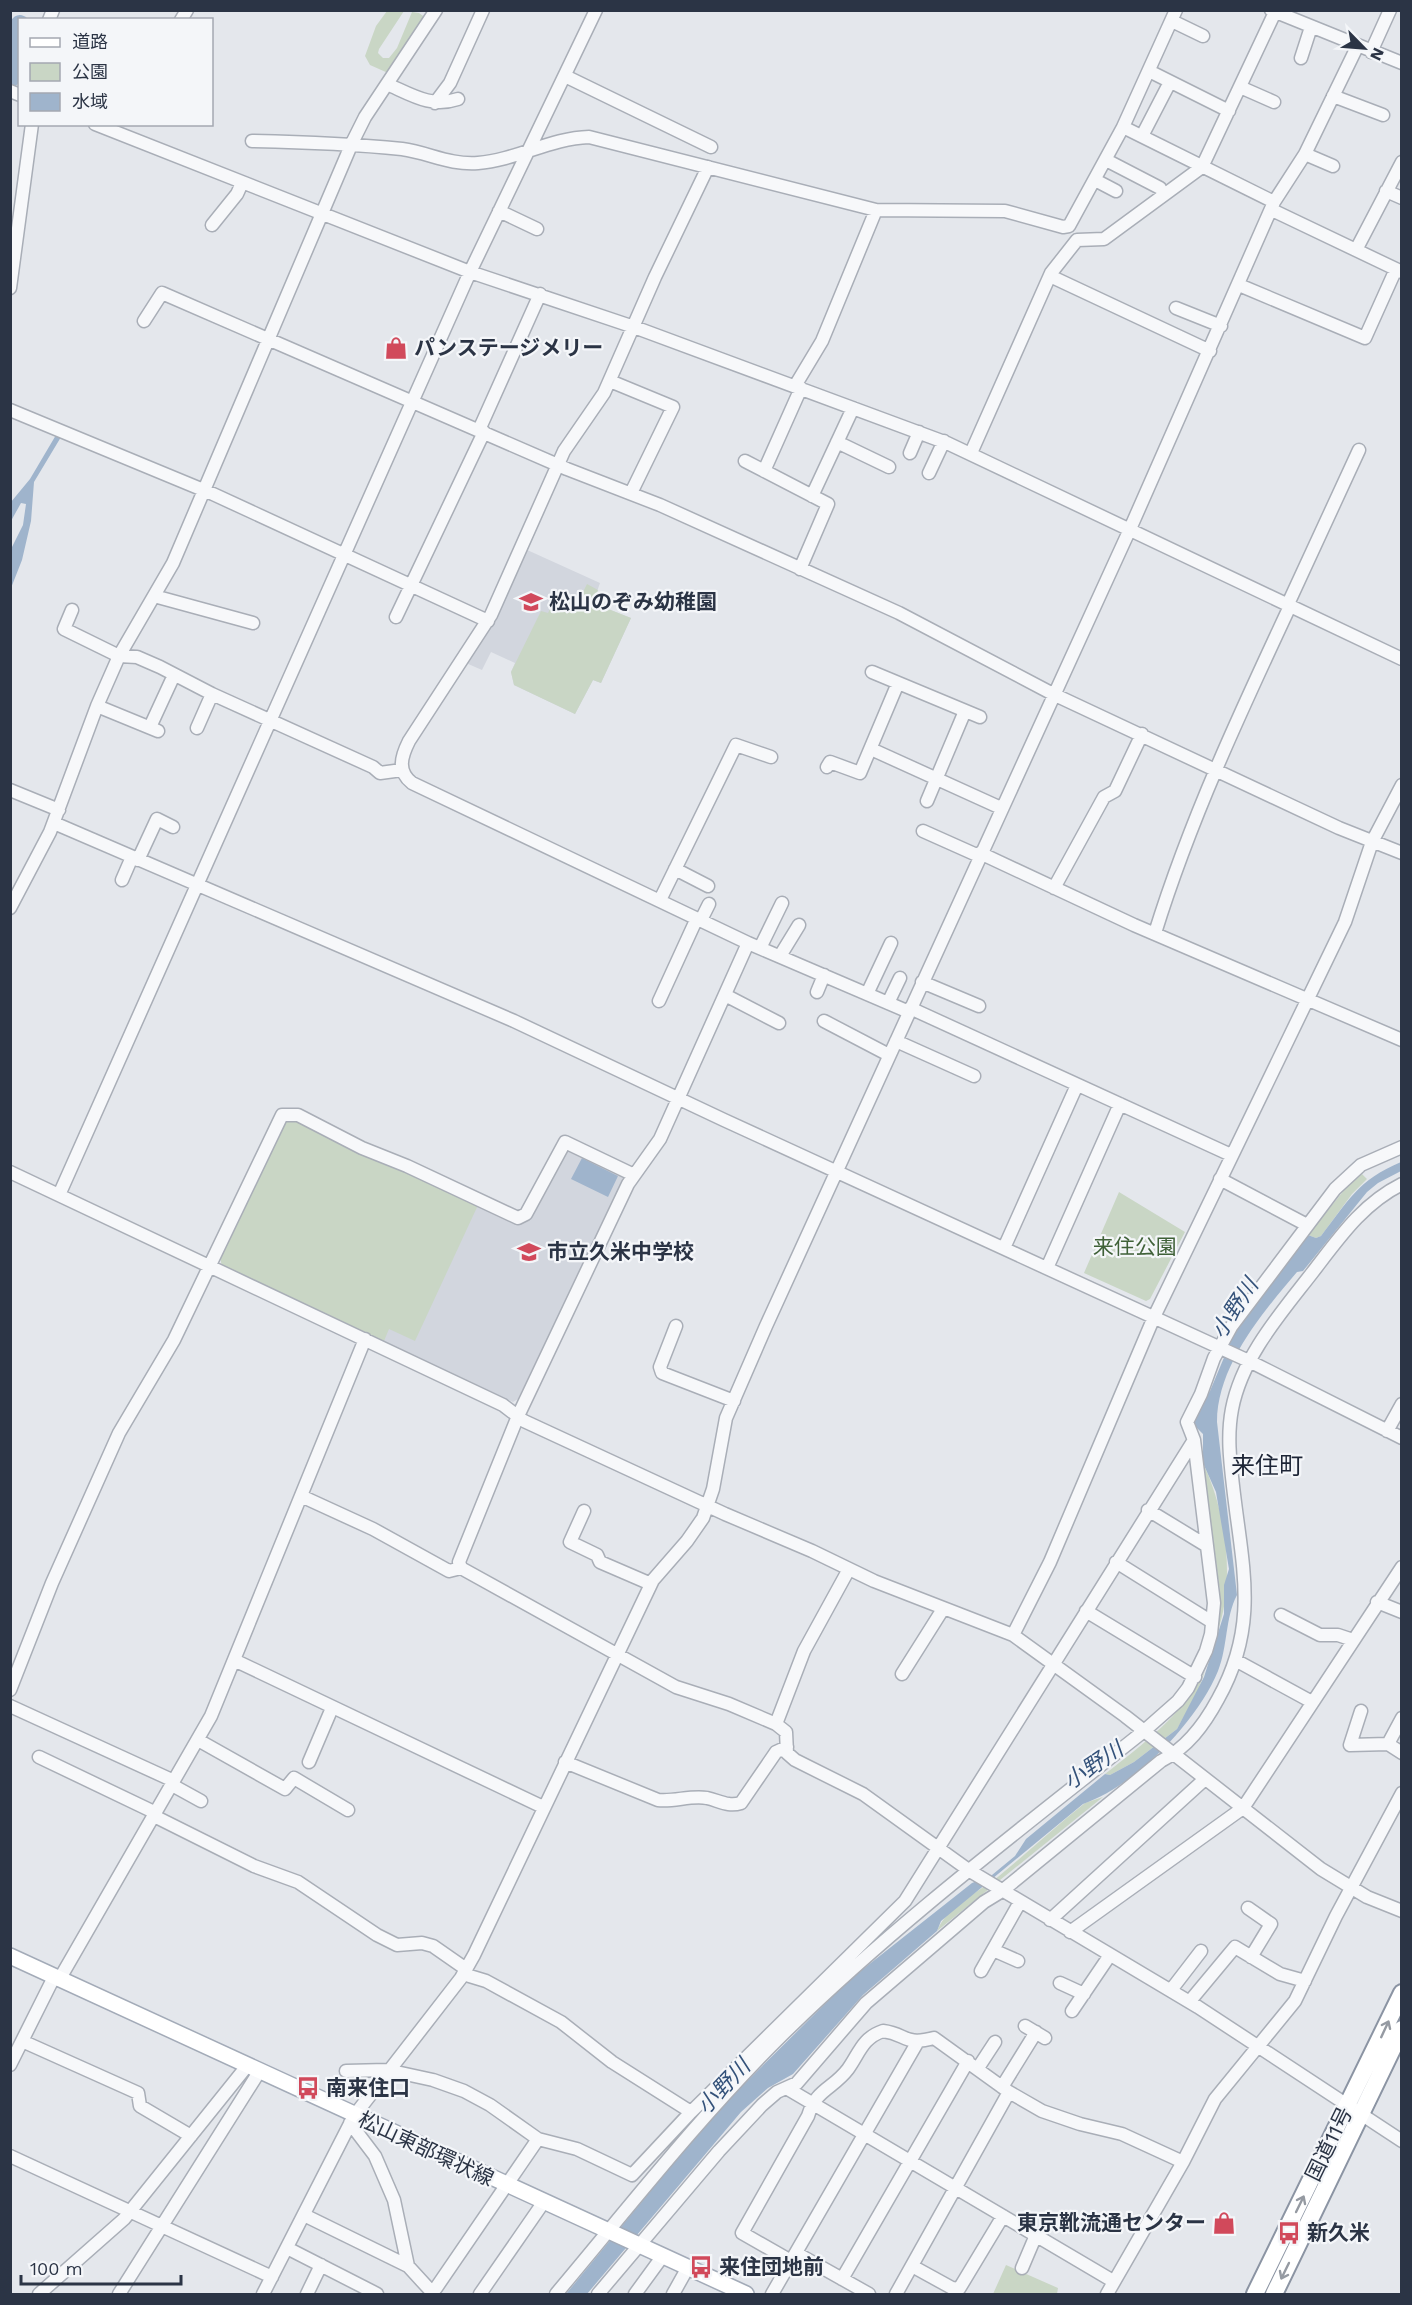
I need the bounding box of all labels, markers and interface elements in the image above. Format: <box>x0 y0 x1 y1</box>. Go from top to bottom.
legend <box>18 18 213 126</box>
north arrow <box>1334 18 1394 78</box>
text: 道路 <box>72 31 108 52</box>
text: N <box>1366 45 1388 64</box>
text: 公園 <box>72 61 108 82</box>
text: 水域 <box>72 91 108 112</box>
shop icon: パンステージメリー <box>383 335 409 361</box>
place label: パンステージメリー <box>414 335 603 360</box>
school or university icon: 松山のぞみ幼稚園 <box>518 589 544 615</box>
place label: 松山のぞみ幼稚園 <box>549 589 717 614</box>
park label: 来住公園 <box>1093 1234 1177 1259</box>
school or university icon: 市立久米中学校 <box>516 1239 542 1265</box>
place label: 市立久米中学校 <box>547 1239 694 1264</box>
water label: 小野川 <box>1206 1272 1264 1343</box>
district label: 来住町 <box>1231 1452 1303 1480</box>
water label: 小野川 <box>1059 1735 1129 1794</box>
one-way arrow <box>1379 2020 1391 2038</box>
water label: 小野川 <box>692 2052 756 2119</box>
bus stop icon: 南来住口 <box>295 2075 321 2101</box>
place label: 南来住口 <box>326 2075 410 2100</box>
street label: 国道11号 <box>1300 2103 1357 2185</box>
street label: 松山東部環状線 <box>354 2106 498 2191</box>
one-way arrow <box>1294 2196 1306 2214</box>
place label: 東京靴流通センター <box>1017 2210 1206 2235</box>
shop icon: 東京靴流通センター <box>1211 2210 1237 2236</box>
bus stop icon: 新久米 <box>1276 2220 1302 2246</box>
place label: 新久米 <box>1307 2220 1370 2245</box>
scale bar <box>21 2248 182 2286</box>
bus stop icon: 来住団地前 <box>688 2254 714 2280</box>
place label: 来住団地前 <box>719 2254 824 2279</box>
text: 100 m <box>30 2258 83 2279</box>
one-way arrow <box>1278 2262 1290 2280</box>

